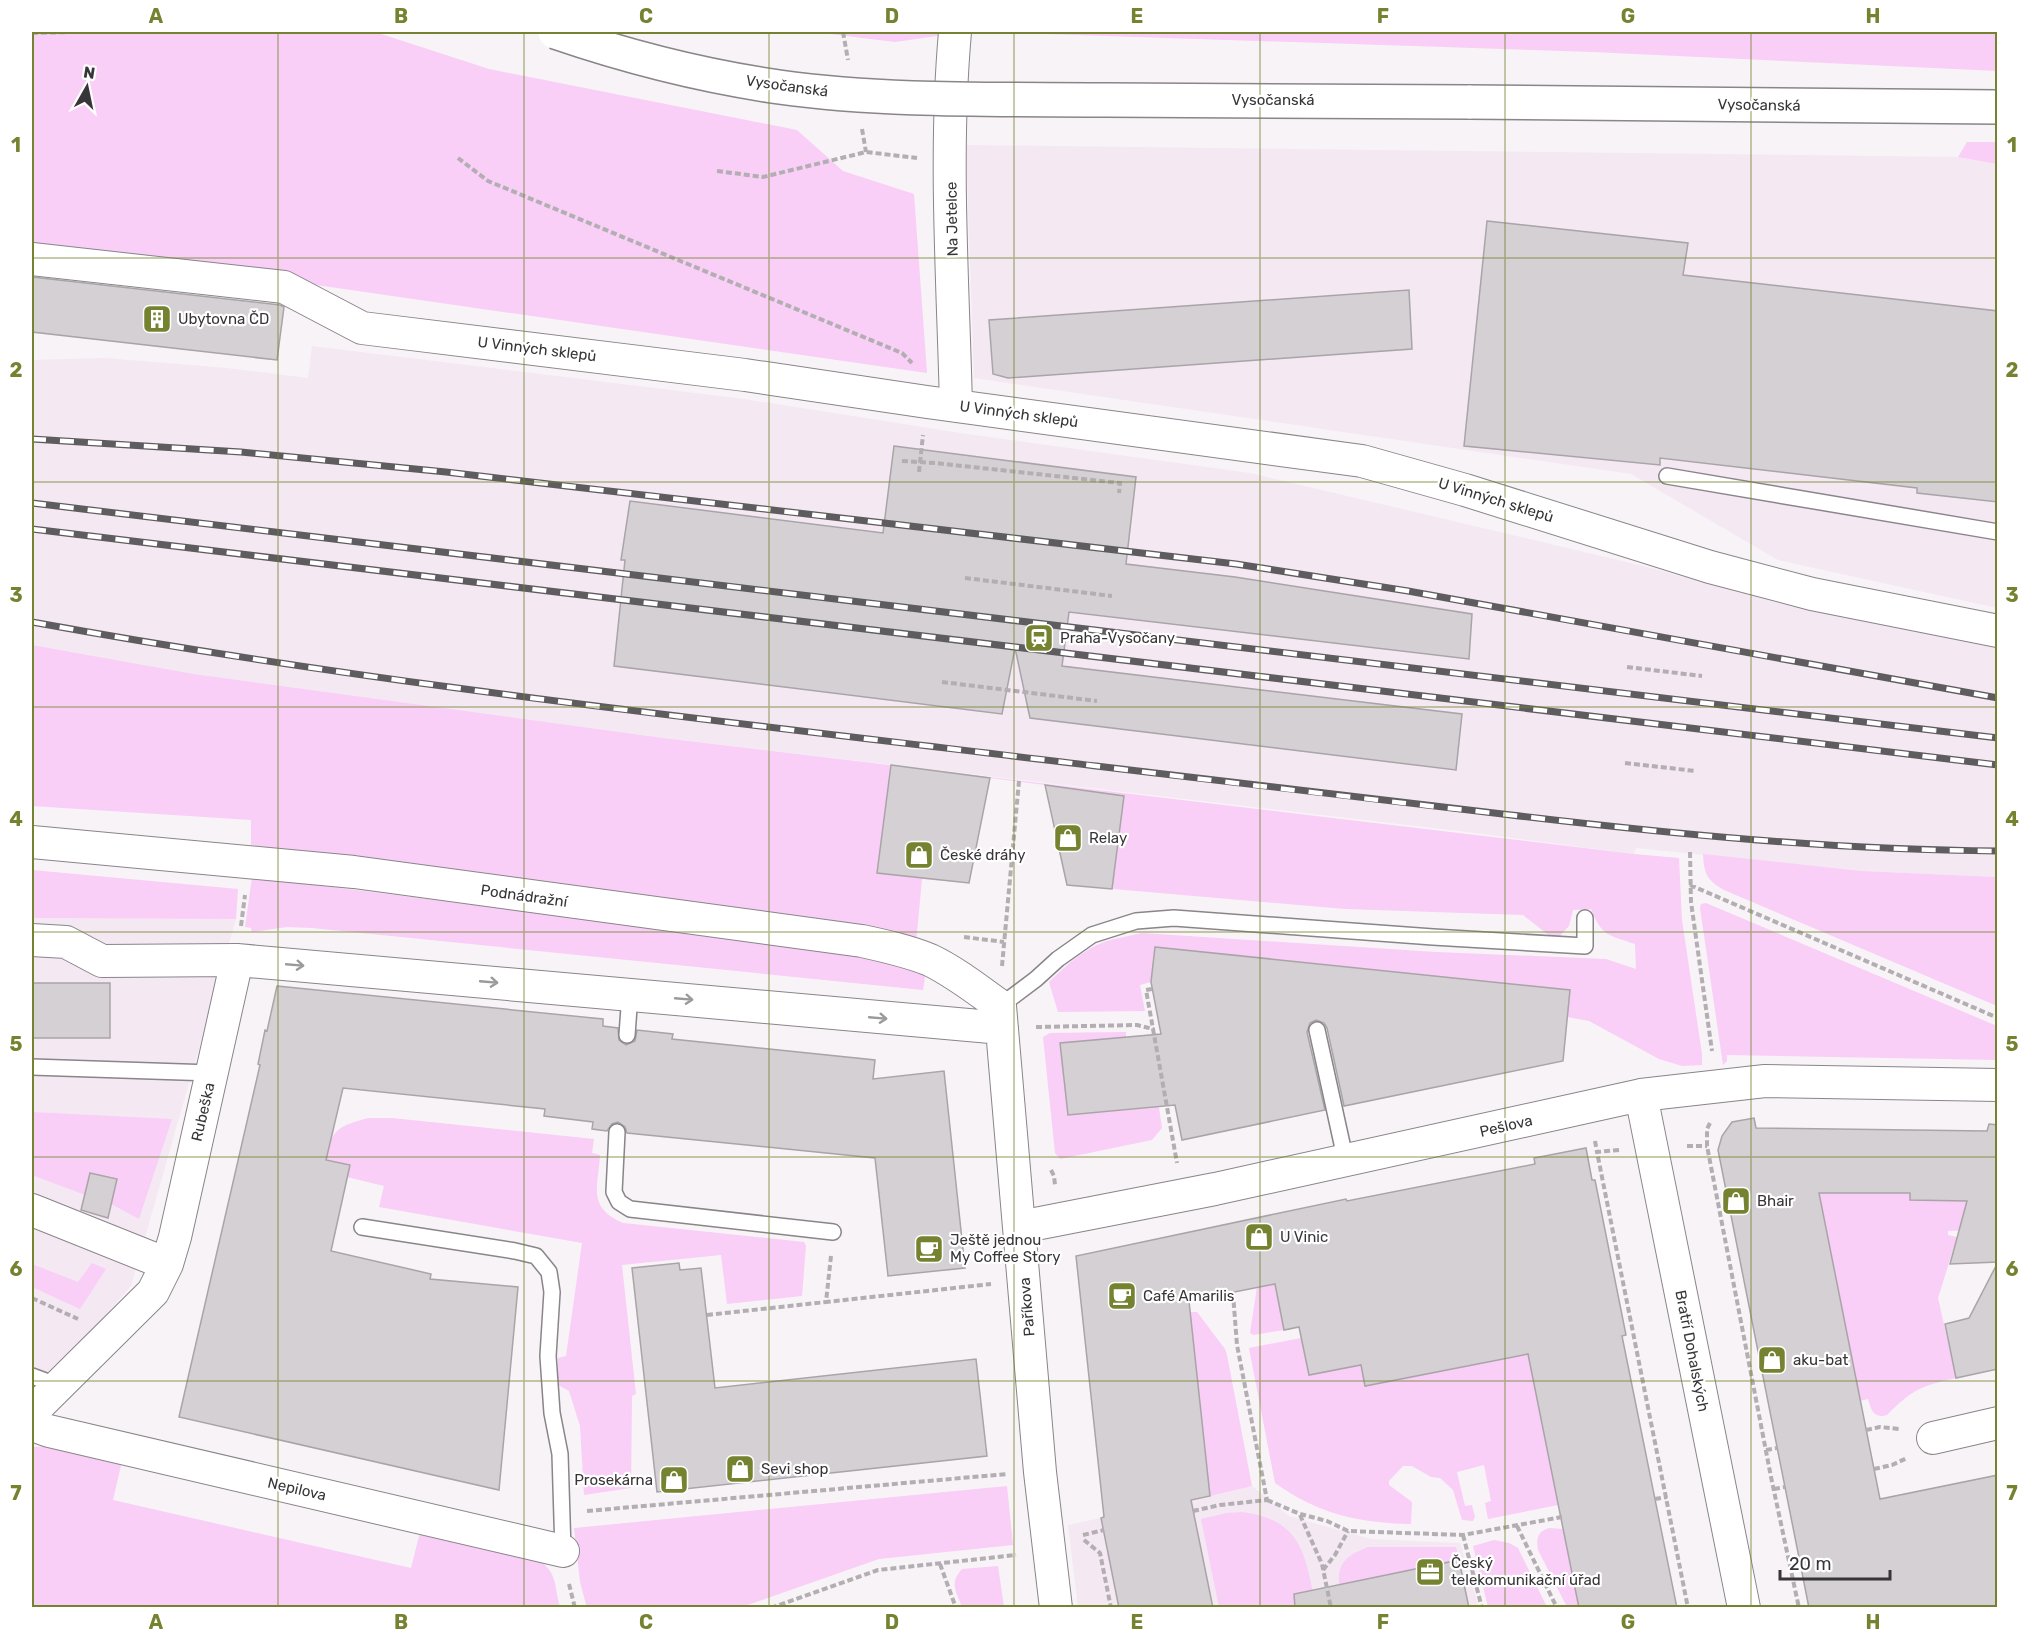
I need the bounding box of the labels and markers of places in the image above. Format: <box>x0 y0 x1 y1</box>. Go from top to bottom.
building icon: Ubytovna ČD <box>141 303 173 335</box>
place label: Ubytovna ČD <box>178 310 269 328</box>
station icon: Praha-Vysočany <box>1023 622 1055 654</box>
place label: Praha-Vysočany <box>1060 629 1175 647</box>
shop icon: Relay <box>1052 822 1084 854</box>
place label: Relay <box>1089 829 1127 847</box>
shop icon: České dráhy <box>903 839 935 871</box>
place label: České dráhy <box>940 846 1025 864</box>
shop icon: Bhair <box>1720 1185 1752 1217</box>
place label: Bhair <box>1757 1192 1794 1210</box>
shop icon: U Vinic <box>1243 1221 1275 1253</box>
place label: U Vinic <box>1280 1228 1328 1246</box>
place label: Ještě jednou My Coffee Story <box>950 1231 1060 1266</box>
cafe icon: Ještě jednou My Coffee Story <box>913 1233 945 1265</box>
cafe icon: Café Amarilis <box>1106 1280 1138 1312</box>
place label: Café Amarilis <box>1143 1287 1235 1305</box>
shop icon: aku-bat <box>1756 1344 1788 1376</box>
place label: aku-bat <box>1793 1351 1848 1369</box>
shop icon: Sevi shop <box>724 1453 756 1485</box>
place label: Sevi shop <box>761 1460 828 1478</box>
shop icon: Prosekárna <box>658 1464 690 1496</box>
place label: Prosekárna <box>574 1471 653 1489</box>
place label: Český telekomunikační úřad <box>1451 1554 1601 1589</box>
office icon: Český telekomunikační úřad <box>1414 1556 1446 1588</box>

